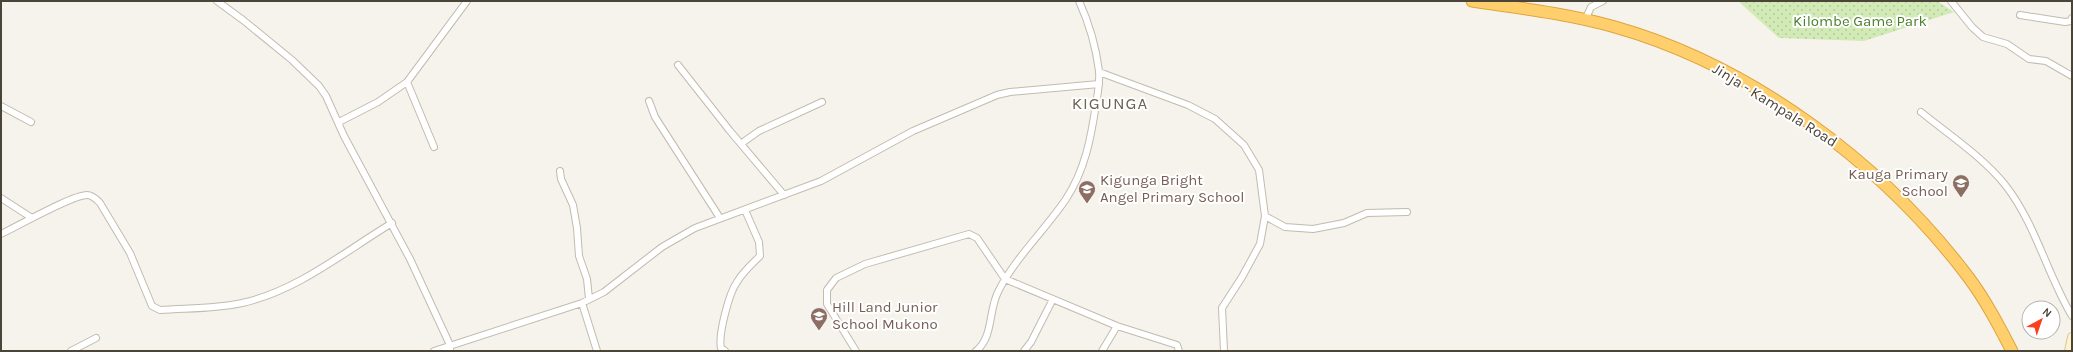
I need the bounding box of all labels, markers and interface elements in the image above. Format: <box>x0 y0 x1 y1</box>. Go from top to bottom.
park label: Kilombe Game Park <box>1793 12 1927 30</box>
street label: Jinja - Kampala Road <box>1709 59 1841 151</box>
district label: KIGUNGA <box>1072 93 1148 113</box>
place label: Kauga Primary School <box>1848 165 1948 200</box>
place label: Kigunga Bright Angel Primary School <box>1100 171 1245 206</box>
school or university icon: Kauga Primary School <box>1951 173 1971 198</box>
school or university icon: Kigunga Bright Angel Primary School <box>1077 179 1097 204</box>
place label: Hill Land Junior School Mukono <box>832 298 938 333</box>
north arrow <box>2021 300 2061 340</box>
text: N <box>2040 305 2054 320</box>
school or university icon: Hill Land Junior School Mukono <box>809 306 829 331</box>

